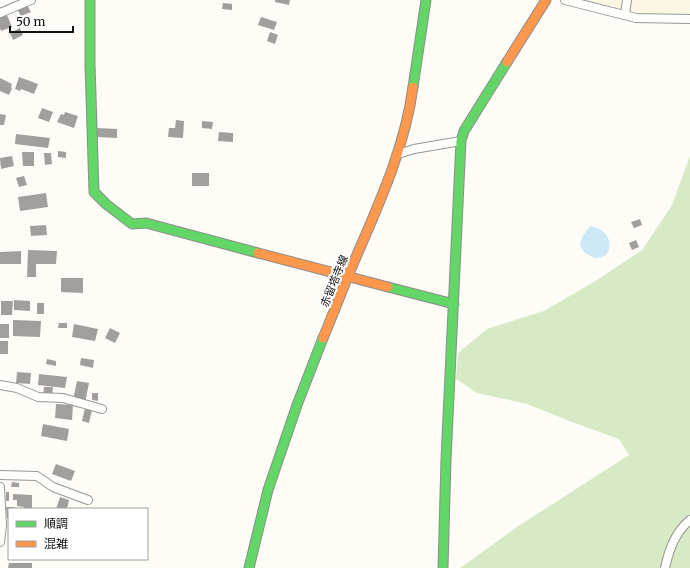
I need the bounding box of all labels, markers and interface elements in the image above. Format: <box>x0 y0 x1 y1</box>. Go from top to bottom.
scale bar <box>10 8 73 34</box>
text: 50 m <box>16 14 45 29</box>
street label: 赤留塔寺線 <box>317 253 351 309</box>
legend <box>8 508 148 560</box>
text: 順調 <box>44 516 68 531</box>
text: 混雑 <box>44 536 68 551</box>

